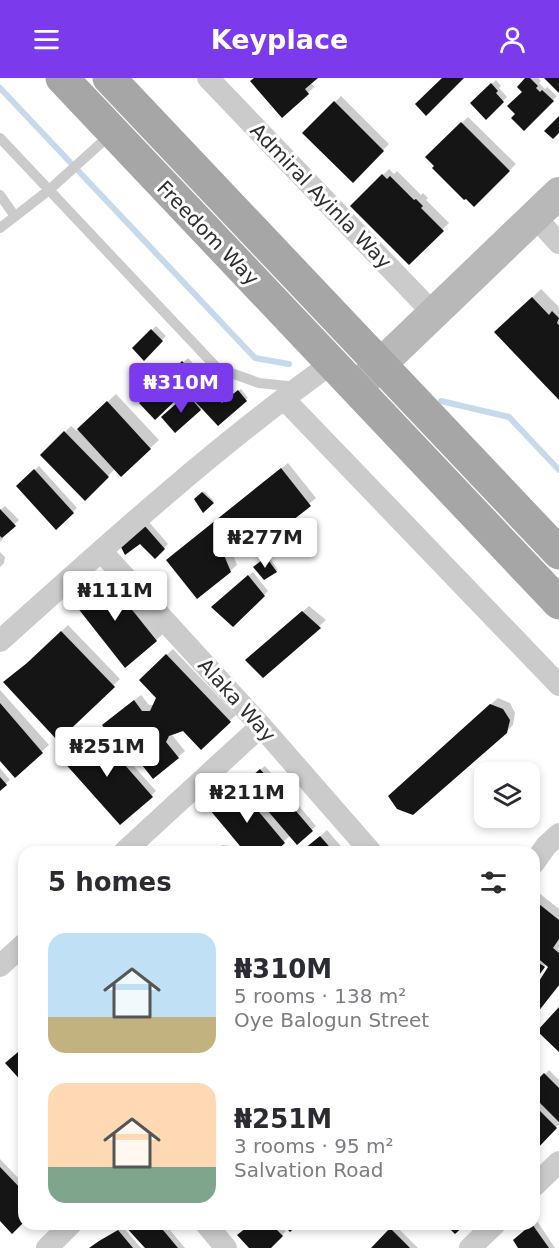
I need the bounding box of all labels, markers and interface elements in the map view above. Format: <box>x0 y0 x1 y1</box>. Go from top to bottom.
icon: menu <box>30 23 63 56</box>
icon: person <box>496 23 529 56</box>
text: Keyplace <box>211 24 348 55</box>
street label: Admiral Ayinla Way <box>245 118 397 274</box>
street label: Freedom Way <box>152 176 264 290</box>
pin: ₦310M <box>139 363 223 414</box>
text: ₦310M <box>143 370 219 394</box>
pin: ₦277M <box>223 518 307 569</box>
text: ₦277M <box>227 525 303 549</box>
pin: ₦111M <box>73 571 157 622</box>
text: ₦111M <box>77 578 153 602</box>
street label: Alaka Way <box>193 653 281 747</box>
pin: ₦251M <box>65 727 149 778</box>
text: ₦251M <box>69 734 145 758</box>
map controls <box>474 762 540 828</box>
button: layers <box>474 762 540 828</box>
pin: ₦211M <box>205 773 289 824</box>
text: ₦211M <box>209 780 285 804</box>
icon: filters <box>477 866 510 899</box>
text: 5 homes <box>48 867 172 897</box>
text: ₦310M <box>234 954 332 984</box>
icon: home <box>96 957 168 1029</box>
text: 5 rooms · 138 m² <box>234 984 406 1008</box>
text: Oye Balogun Street <box>234 1008 429 1032</box>
text: ₦251M <box>234 1104 332 1134</box>
icon: home <box>96 1107 168 1179</box>
text: 3 rooms · 95 m² <box>234 1134 394 1158</box>
text: Salvation Road <box>234 1158 383 1182</box>

